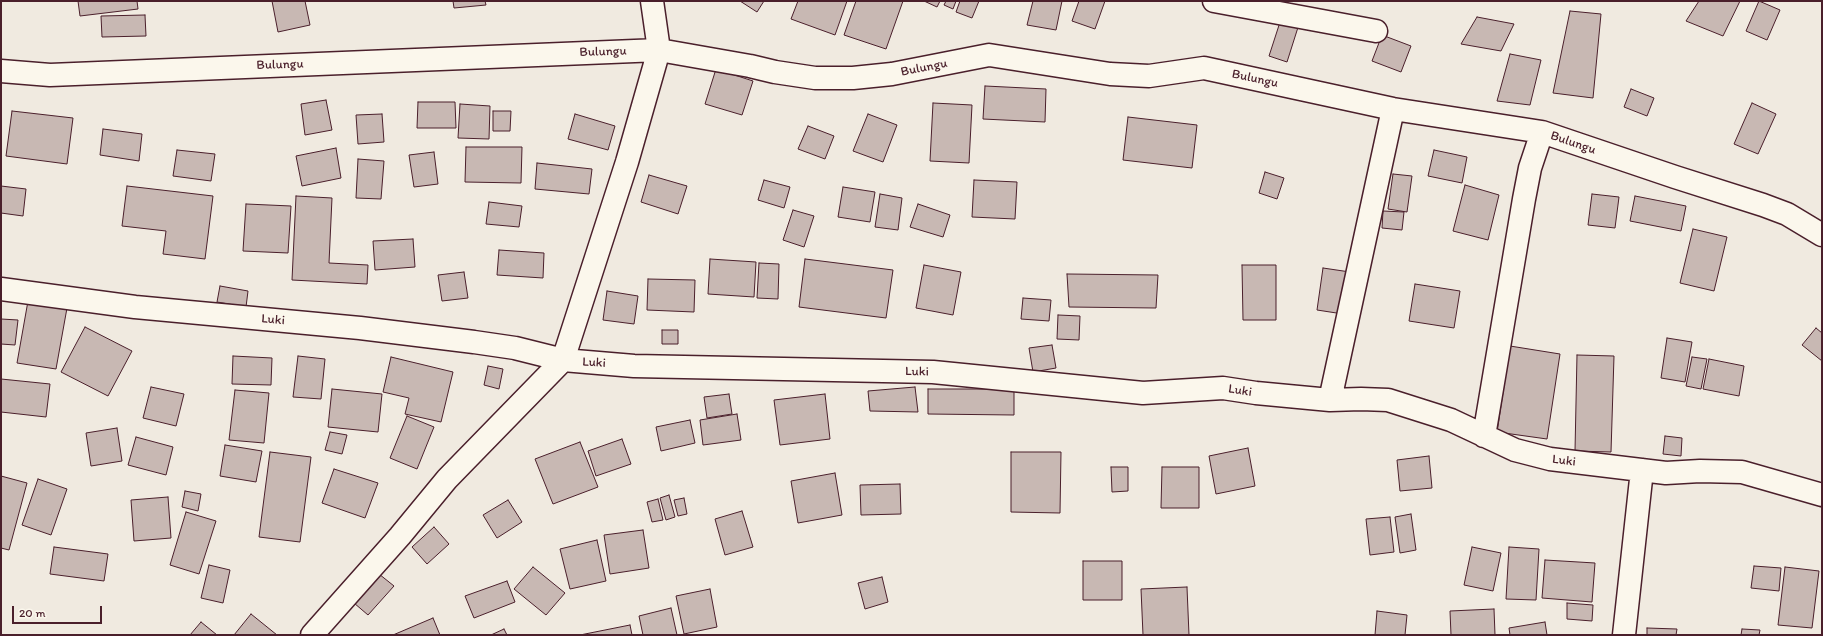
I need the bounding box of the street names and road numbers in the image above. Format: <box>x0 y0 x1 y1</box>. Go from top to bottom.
street label: Bulungu <box>579 43 627 61</box>
street label: Bulungu <box>256 56 304 74</box>
street label: Bulungu <box>899 56 949 80</box>
street label: Bulungu <box>1230 66 1280 92</box>
street label: Bulungu <box>1548 128 1598 158</box>
street label: Luki <box>261 311 285 329</box>
street label: Luki <box>582 354 606 372</box>
street label: Luki <box>905 364 929 380</box>
street label: Luki <box>1227 381 1253 401</box>
street label: Luki <box>1551 452 1577 470</box>

